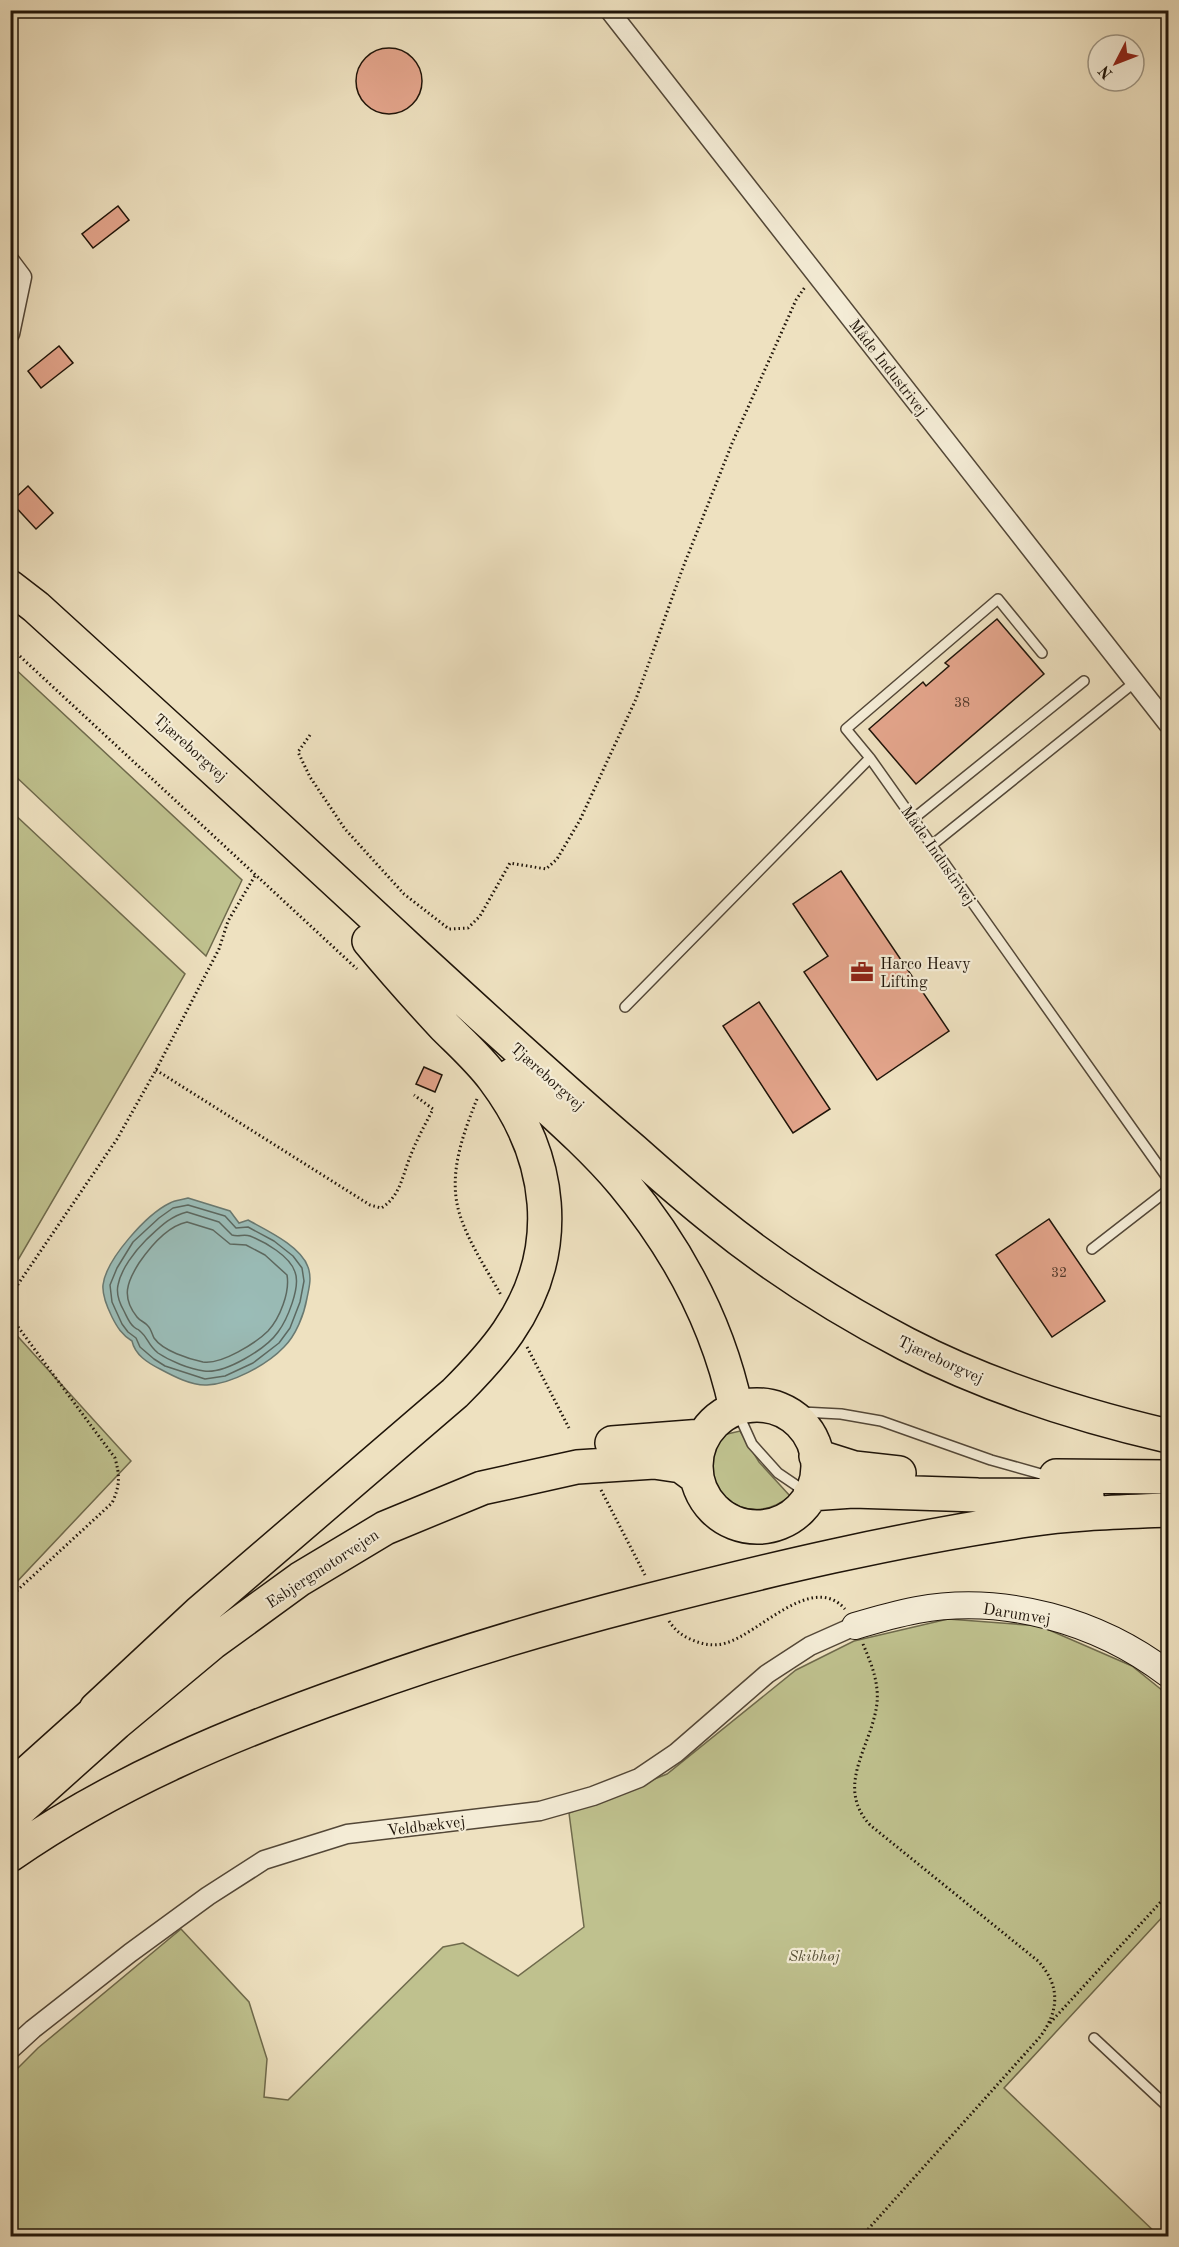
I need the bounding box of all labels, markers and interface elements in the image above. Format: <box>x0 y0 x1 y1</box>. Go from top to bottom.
north arrow <box>1086 33 1146 93</box>
text: N <box>1096 61 1116 82</box>
street label: Måde Industrivej <box>845 317 930 419</box>
house number: 38 <box>954 696 970 710</box>
street label: Tjæreborgvej <box>150 712 229 785</box>
street label: Måde Industrivej <box>897 804 977 909</box>
place label: Harco Heavy Lifting <box>880 957 971 991</box>
office icon: Harco Heavy Lifting <box>849 959 875 985</box>
street label: Tjæreborgvej <box>507 1041 586 1114</box>
house number: 32 <box>1051 1266 1067 1280</box>
street label: Tjæreborgvej <box>895 1334 986 1388</box>
street label: Esbjergmotorvejen <box>264 1527 383 1612</box>
street label: Darumvej <box>982 1602 1052 1628</box>
street label: Veldbækvej <box>386 1814 466 1840</box>
park label: Skibhøj <box>788 1949 841 1965</box>

